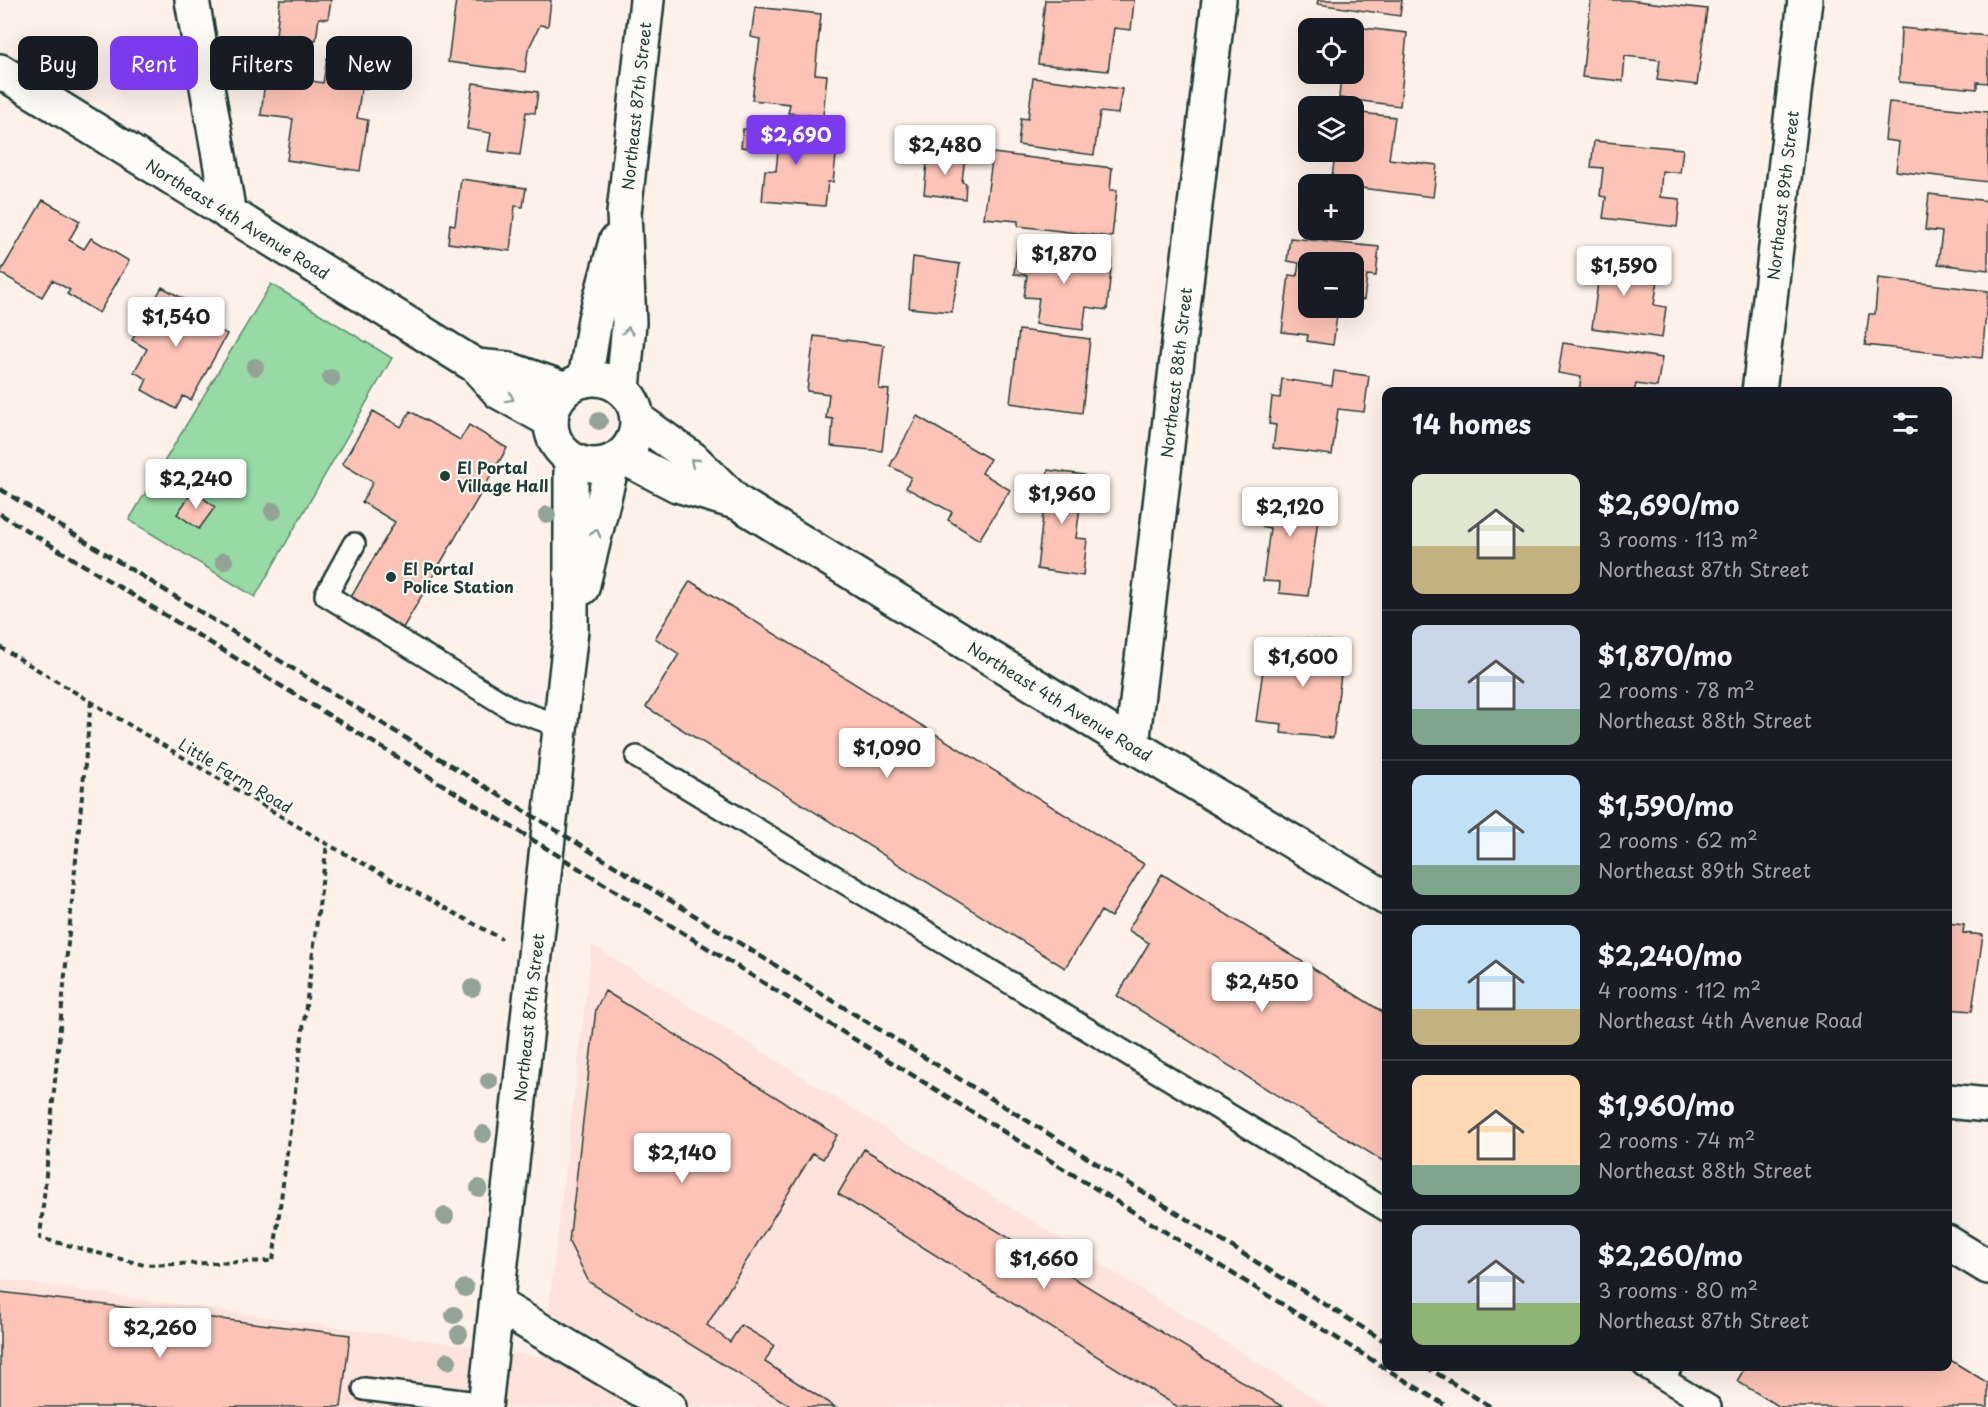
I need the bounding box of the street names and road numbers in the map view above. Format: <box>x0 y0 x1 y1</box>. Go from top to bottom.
street label: Northeast 87th Street <box>615 20 657 191</box>
street label: Northeast 89th Street <box>1760 109 1804 281</box>
street label: Northeast 4th Avenue Road <box>141 152 335 285</box>
street label: Northeast 88th Street <box>1154 286 1197 459</box>
street label: Northeast 4th Avenue Road <box>964 635 1157 767</box>
street label: Little Farm Road <box>174 731 298 819</box>
street label: Northeast 87th Street <box>507 932 549 1103</box>

